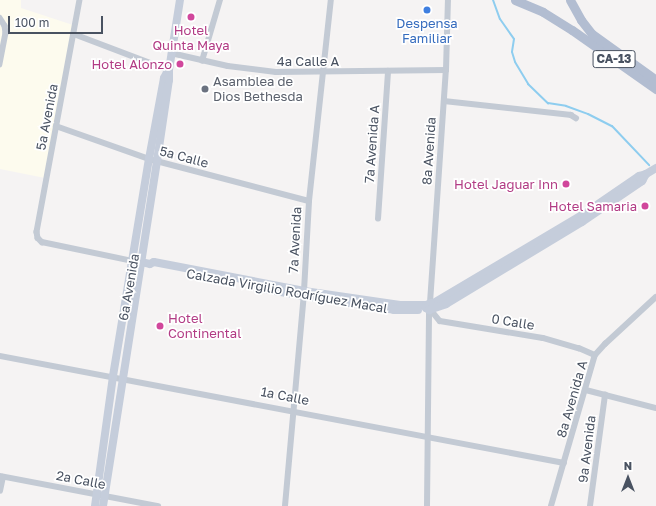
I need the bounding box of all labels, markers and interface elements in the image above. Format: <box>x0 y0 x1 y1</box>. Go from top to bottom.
marker: Despensa Familiar <box>422 5 432 15</box>
scale bar <box>10 8 105 34</box>
marker: Hotel Quinta Maya <box>186 12 196 22</box>
text: 100 m <box>15 15 49 30</box>
place label: Despensa Familiar <box>396 16 458 47</box>
place label: Hotel Quinta Maya <box>152 23 230 54</box>
road number: CA-13 <box>592 49 636 69</box>
street label: 4a Calle A <box>277 53 339 69</box>
place label: Hotel Alonzo <box>91 56 172 72</box>
marker: Hotel Alonzo <box>175 59 185 69</box>
place label: Asamblea de Dios Bethesda <box>213 74 303 105</box>
street label: 5a Avenida <box>33 82 61 152</box>
marker: Asamblea de Dios Bethesda <box>200 84 210 94</box>
street label: 7a Avenida A <box>361 104 383 184</box>
street label: 8a Avenida <box>419 117 439 185</box>
street label: 5a Calle <box>158 143 210 171</box>
place label: Hotel Jaguar Inn <box>454 176 558 192</box>
marker: Hotel Jaguar Inn <box>561 179 571 189</box>
place label: Hotel Samaria <box>549 198 637 214</box>
marker: Hotel Samaria <box>640 201 650 211</box>
street label: 7a Avenida <box>285 206 305 274</box>
street label: 6a Avenida <box>115 252 143 322</box>
street label: Calzada Virgilio Rodríguez Macal <box>185 266 389 316</box>
place label: Hotel Continental <box>168 311 241 342</box>
street label: 0 Calle <box>490 311 536 333</box>
marker: Hotel Continental <box>155 321 165 331</box>
street label: 8a Avenida A <box>554 358 590 440</box>
street label: 1a Calle <box>260 384 310 408</box>
street label: 9a Avenida <box>575 414 599 484</box>
north arrow <box>608 458 648 498</box>
text: N <box>624 459 632 472</box>
street label: 2a Calle <box>55 468 107 492</box>

